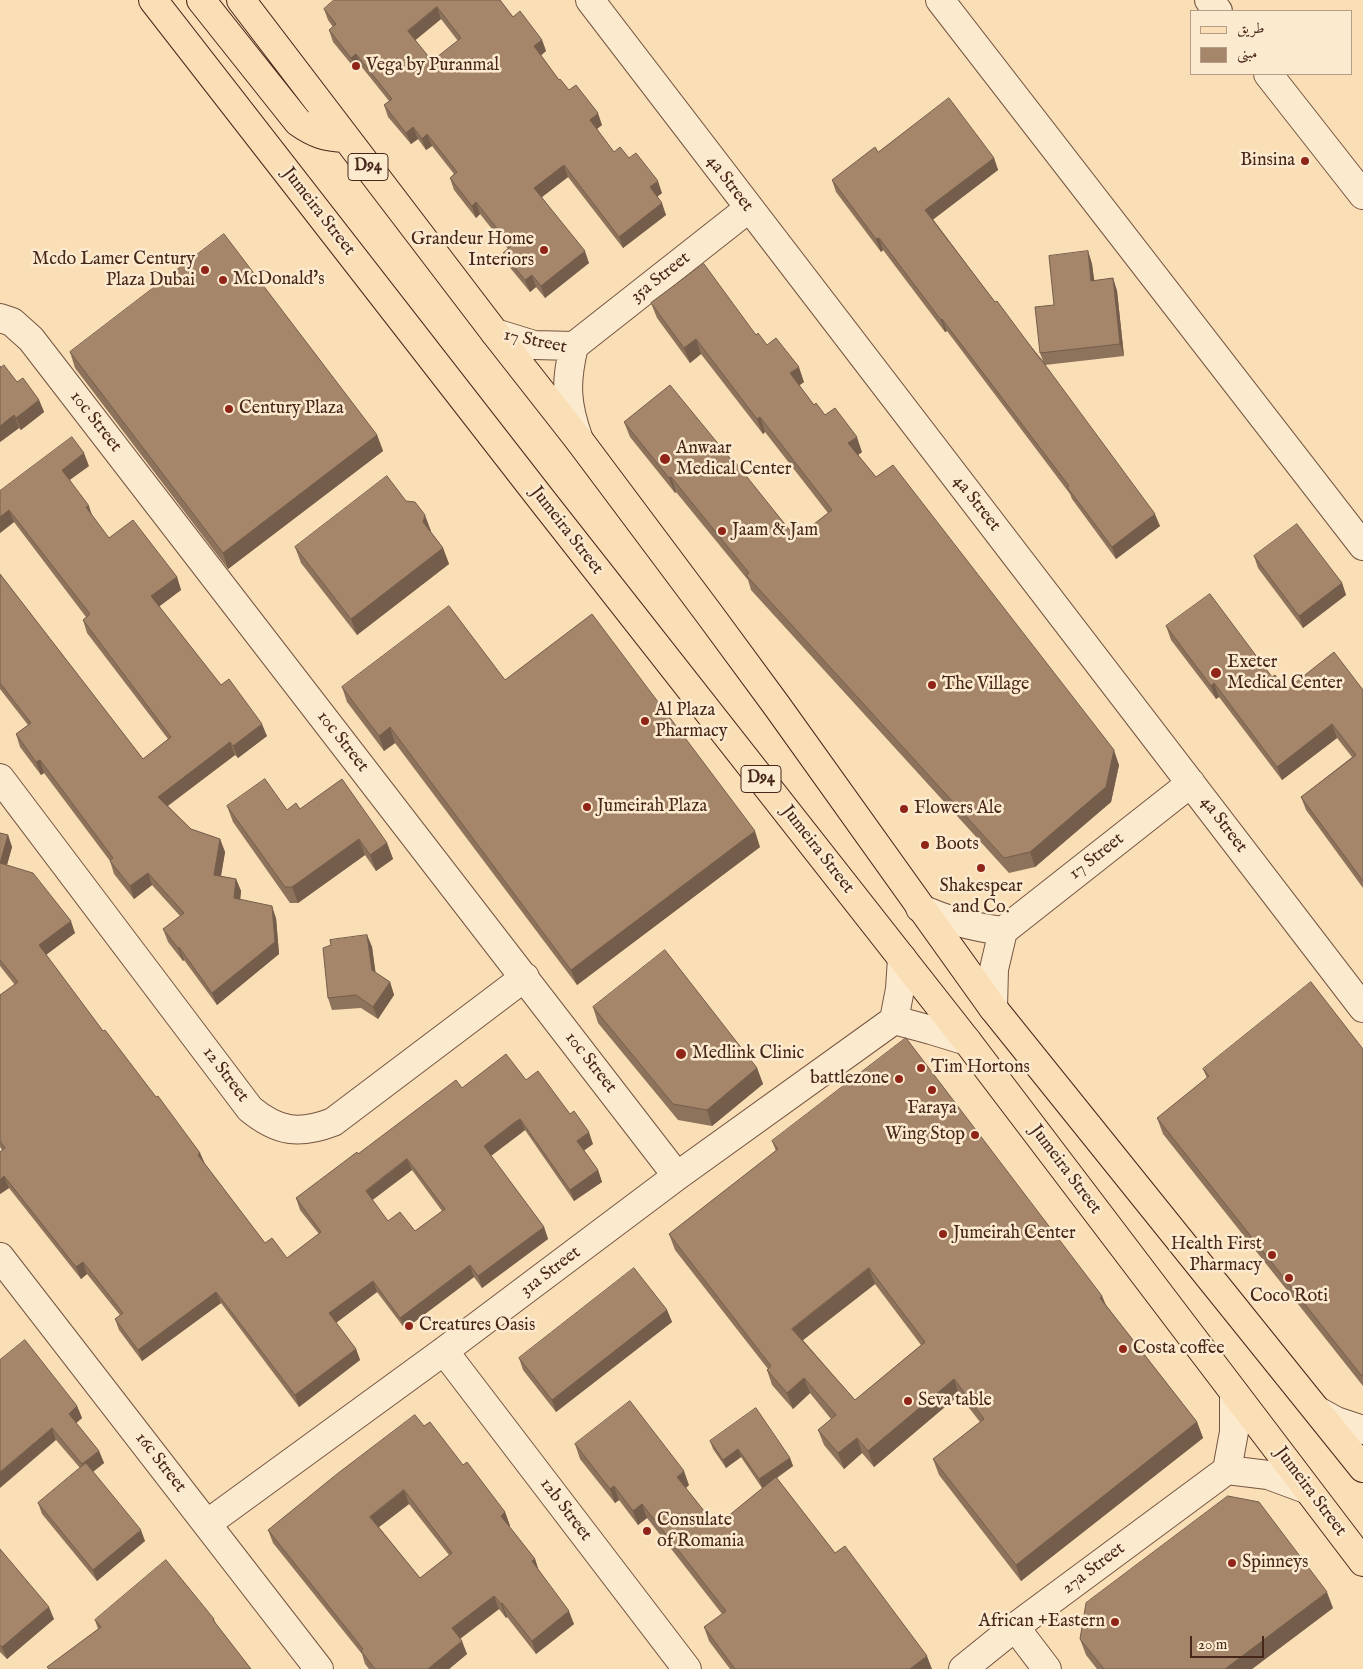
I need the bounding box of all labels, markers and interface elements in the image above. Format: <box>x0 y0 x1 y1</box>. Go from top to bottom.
legend <box>1190 10 1353 75</box>
text: طريق <box>1237 19 1264 38</box>
text: مبنى <box>1237 44 1257 63</box>
place label: Vega by Puranmal <box>366 55 499 77</box>
marker: Vega by Puranmal <box>350 60 362 72</box>
place label: Binsina <box>1240 150 1295 172</box>
street label: 4a Street <box>701 151 757 217</box>
road number: D94 <box>348 154 388 180</box>
marker: Binsina <box>1299 155 1311 167</box>
street label: Jumeira Street <box>277 164 359 260</box>
place label: Grandeur Home Interiors <box>411 229 534 272</box>
marker: Grandeur Home Interiors <box>538 244 550 256</box>
street label: 35a Street <box>627 248 695 308</box>
place label: Mcdo Lamer Century Plaza Dubai <box>32 249 195 292</box>
marker: Mcdo Lamer Century Plaza Dubai <box>199 264 211 276</box>
place label: McDonald's <box>233 269 325 291</box>
marker: McDonald's <box>217 274 229 286</box>
street label: 17 Street <box>502 325 568 359</box>
street label: 10c Street <box>64 387 126 457</box>
place label: Century Plaza <box>239 398 344 420</box>
marker: Century Plaza <box>223 403 235 415</box>
place label: Anwaar Medical Center <box>676 438 791 480</box>
marker: Anwaar Medical Center <box>658 452 672 466</box>
street label: 4a Street <box>947 472 1005 536</box>
street label: Jumeira Street <box>525 483 607 579</box>
place label: Jaam & Jam <box>732 520 818 542</box>
marker: Jaam & Jam <box>716 525 728 537</box>
place label: Exeter Medical Center <box>1227 652 1342 694</box>
marker: Exeter Medical Center <box>1209 666 1223 680</box>
place label: The Village <box>942 674 1029 696</box>
marker: The Village <box>926 679 938 691</box>
place label: Al Plaza Pharmacy <box>655 700 728 742</box>
street label: 10c Street <box>311 707 373 777</box>
marker: Al Plaza Pharmacy <box>639 715 651 727</box>
road number: D94 <box>741 766 781 792</box>
street label: 4a Street <box>1195 792 1251 858</box>
place label: Jumeirah Plaza <box>597 796 707 818</box>
place label: Flowers Ale <box>914 798 1002 820</box>
marker: Jumeirah Plaza <box>581 801 593 813</box>
street label: Jumeira Street <box>776 802 858 898</box>
marker: Flowers Ale <box>898 803 910 815</box>
street label: 17 Street <box>1065 829 1129 885</box>
place label: Boots <box>935 834 979 856</box>
marker: Boots <box>919 839 931 851</box>
marker: Shakespear and Co. <box>975 862 987 874</box>
place label: Shakespear and Co. <box>939 876 1023 919</box>
street label: 10c Street <box>559 1028 621 1098</box>
street label: 12 Street <box>197 1043 253 1107</box>
place label: Medlink Clinic <box>692 1043 804 1065</box>
marker: Medlink Clinic <box>674 1047 688 1061</box>
place label: Tim Hortons <box>931 1057 1030 1079</box>
marker: Tim Hortons <box>915 1062 927 1074</box>
place label: battlezone <box>810 1068 889 1090</box>
marker: battlezone <box>893 1073 905 1085</box>
marker: Faraya <box>926 1084 938 1096</box>
place label: Faraya <box>907 1098 957 1120</box>
street label: Jumeira Street <box>1024 1121 1106 1219</box>
place label: Wing Stop <box>885 1124 965 1146</box>
marker: Wing Stop <box>969 1129 981 1141</box>
place label: Jumeirah Center <box>953 1223 1076 1245</box>
marker: Jumeirah Center <box>937 1228 949 1240</box>
place label: Health First Pharmacy <box>1171 1234 1262 1276</box>
street label: 31a Street <box>517 1242 585 1302</box>
marker: Health First Pharmacy <box>1266 1249 1278 1261</box>
marker: Coco Roti <box>1283 1272 1295 1284</box>
place label: Coco Roti <box>1250 1286 1328 1308</box>
place label: Creatures Oasis <box>419 1315 535 1337</box>
marker: Creatures Oasis <box>403 1320 415 1332</box>
place label: Costa coffee <box>1133 1338 1224 1360</box>
marker: Costa coffee <box>1117 1343 1129 1355</box>
place label: Seva table <box>918 1390 992 1412</box>
marker: Seva table <box>902 1395 914 1407</box>
street label: 16c Street <box>130 1429 190 1497</box>
street label: Jumeira Street <box>1269 1443 1351 1541</box>
street label: 12b Street <box>534 1474 596 1546</box>
place label: Consulate of Romania <box>657 1510 744 1552</box>
marker: Consulate of Romania <box>641 1525 653 1537</box>
street label: 27a Street <box>1058 1538 1130 1600</box>
place label: Spinneys <box>1242 1552 1308 1574</box>
marker: Spinneys <box>1226 1557 1238 1569</box>
place label: African +Eastern <box>979 1611 1105 1633</box>
marker: African +Eastern <box>1109 1616 1121 1628</box>
scale bar <box>1193 1626 1267 1658</box>
text: 20 m <box>1198 1635 1227 1654</box>

